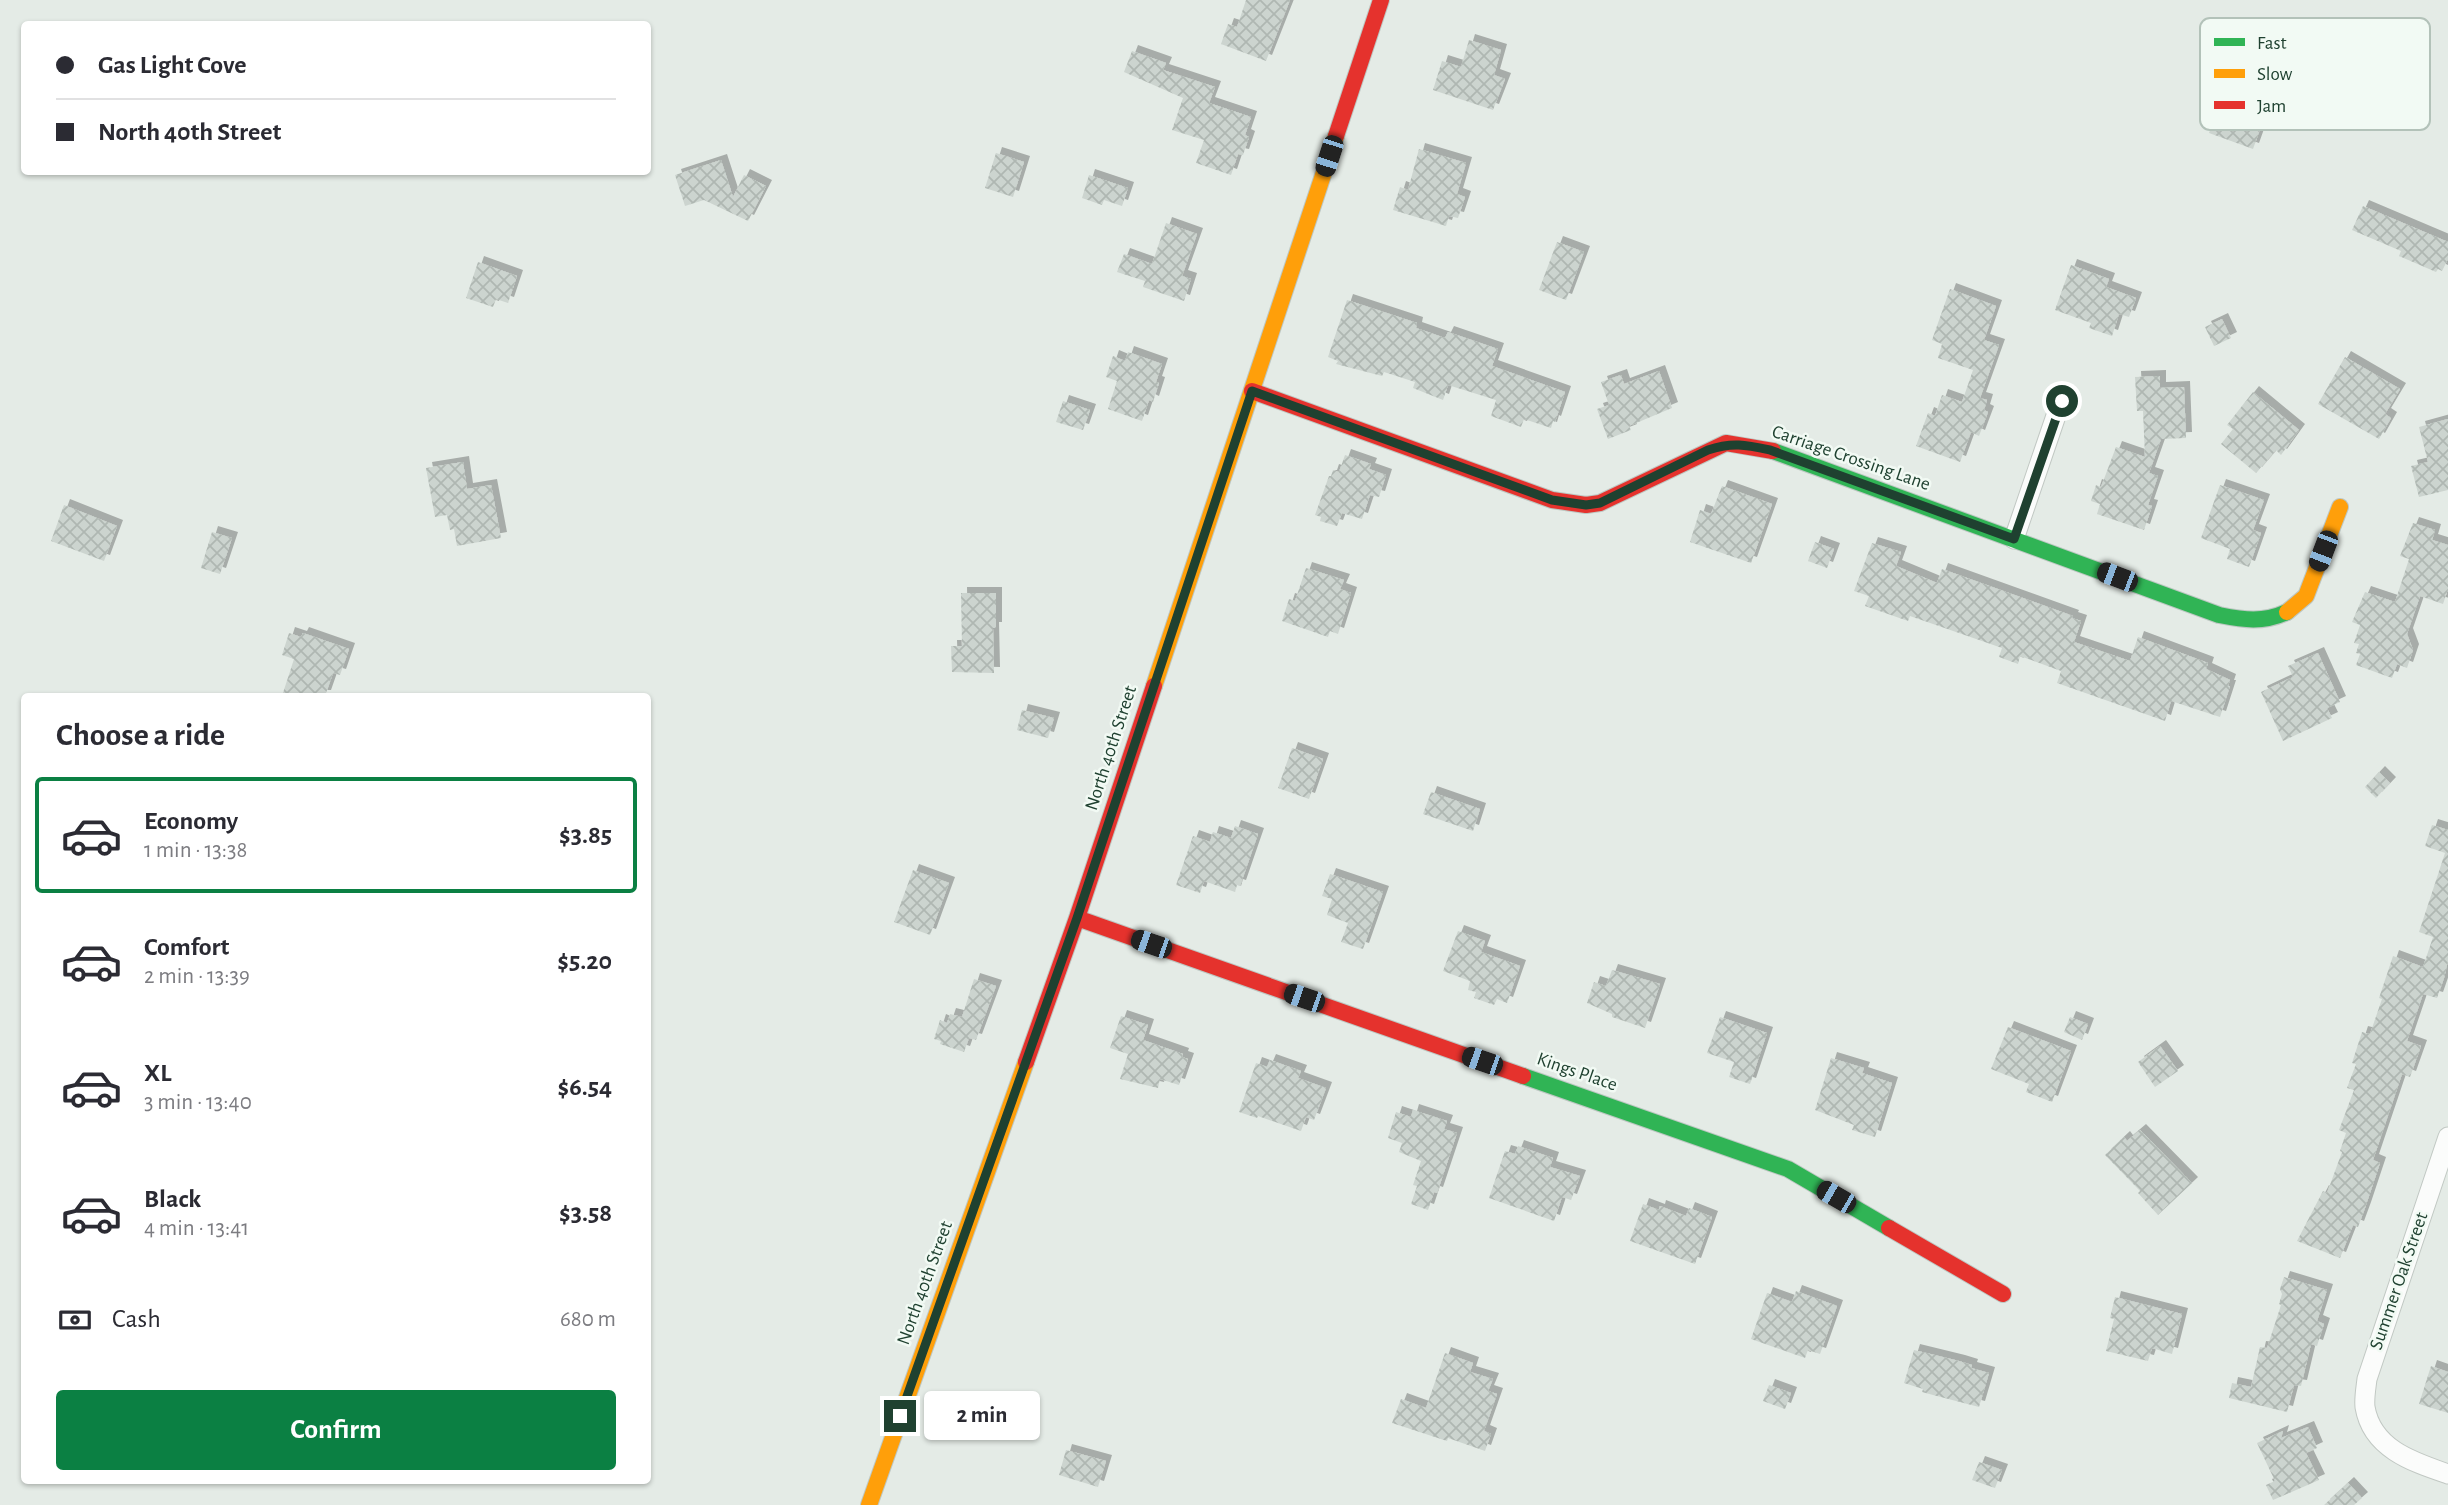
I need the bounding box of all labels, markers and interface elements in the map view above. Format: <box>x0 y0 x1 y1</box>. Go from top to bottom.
legend <box>2200 18 2430 130</box>
text: Fast <box>2257 34 2287 53</box>
text: Gas Light Cove <box>98 52 246 78</box>
text: Slow <box>2257 65 2293 84</box>
text: Jam <box>2257 97 2286 116</box>
text: North 40th Street <box>98 119 281 145</box>
car <box>1313 133 1346 179</box>
route start <box>2046 385 2078 417</box>
street label: Carriage Crossing Lane <box>1769 422 1933 494</box>
car <box>2306 528 2341 574</box>
car <box>2094 560 2141 594</box>
street label: North 40th Street <box>1082 683 1140 813</box>
text: Choose a ride <box>56 719 225 751</box>
icon: car <box>60 804 123 867</box>
text: Economy <box>144 808 238 834</box>
text: $3.85 <box>559 822 612 848</box>
text: 1 min · 13:38 <box>144 839 247 862</box>
car <box>1128 927 1175 961</box>
icon: car <box>60 930 123 993</box>
text: Comfort <box>144 934 229 960</box>
text: $5.20 <box>557 948 612 974</box>
text: 2 min · 13:39 <box>144 965 250 988</box>
car <box>1281 981 1328 1015</box>
car <box>1459 1044 1506 1078</box>
street label: Kings Place <box>1534 1049 1620 1095</box>
icon: car <box>60 1056 123 1119</box>
text: XL <box>144 1060 171 1086</box>
text: $6.54 <box>557 1074 612 1100</box>
text: 3 min · 13:40 <box>144 1091 252 1114</box>
car <box>1813 1177 1860 1217</box>
icon: car <box>60 1182 123 1245</box>
text: Black <box>144 1186 201 1212</box>
text: $3.58 <box>559 1200 612 1226</box>
street label: Summer Oak Street <box>2367 1210 2431 1352</box>
text: 4 min · 13:41 <box>144 1217 249 1240</box>
street label: North 40th Street <box>894 1219 956 1347</box>
icon: cash <box>56 1301 94 1339</box>
text: Cash <box>112 1306 161 1332</box>
text: 680 m <box>560 1308 616 1331</box>
button: Confirm <box>56 1390 616 1470</box>
callout: 2 min <box>925 1392 1040 1440</box>
route end <box>884 1400 916 1432</box>
text: 2 min <box>956 1404 1008 1427</box>

